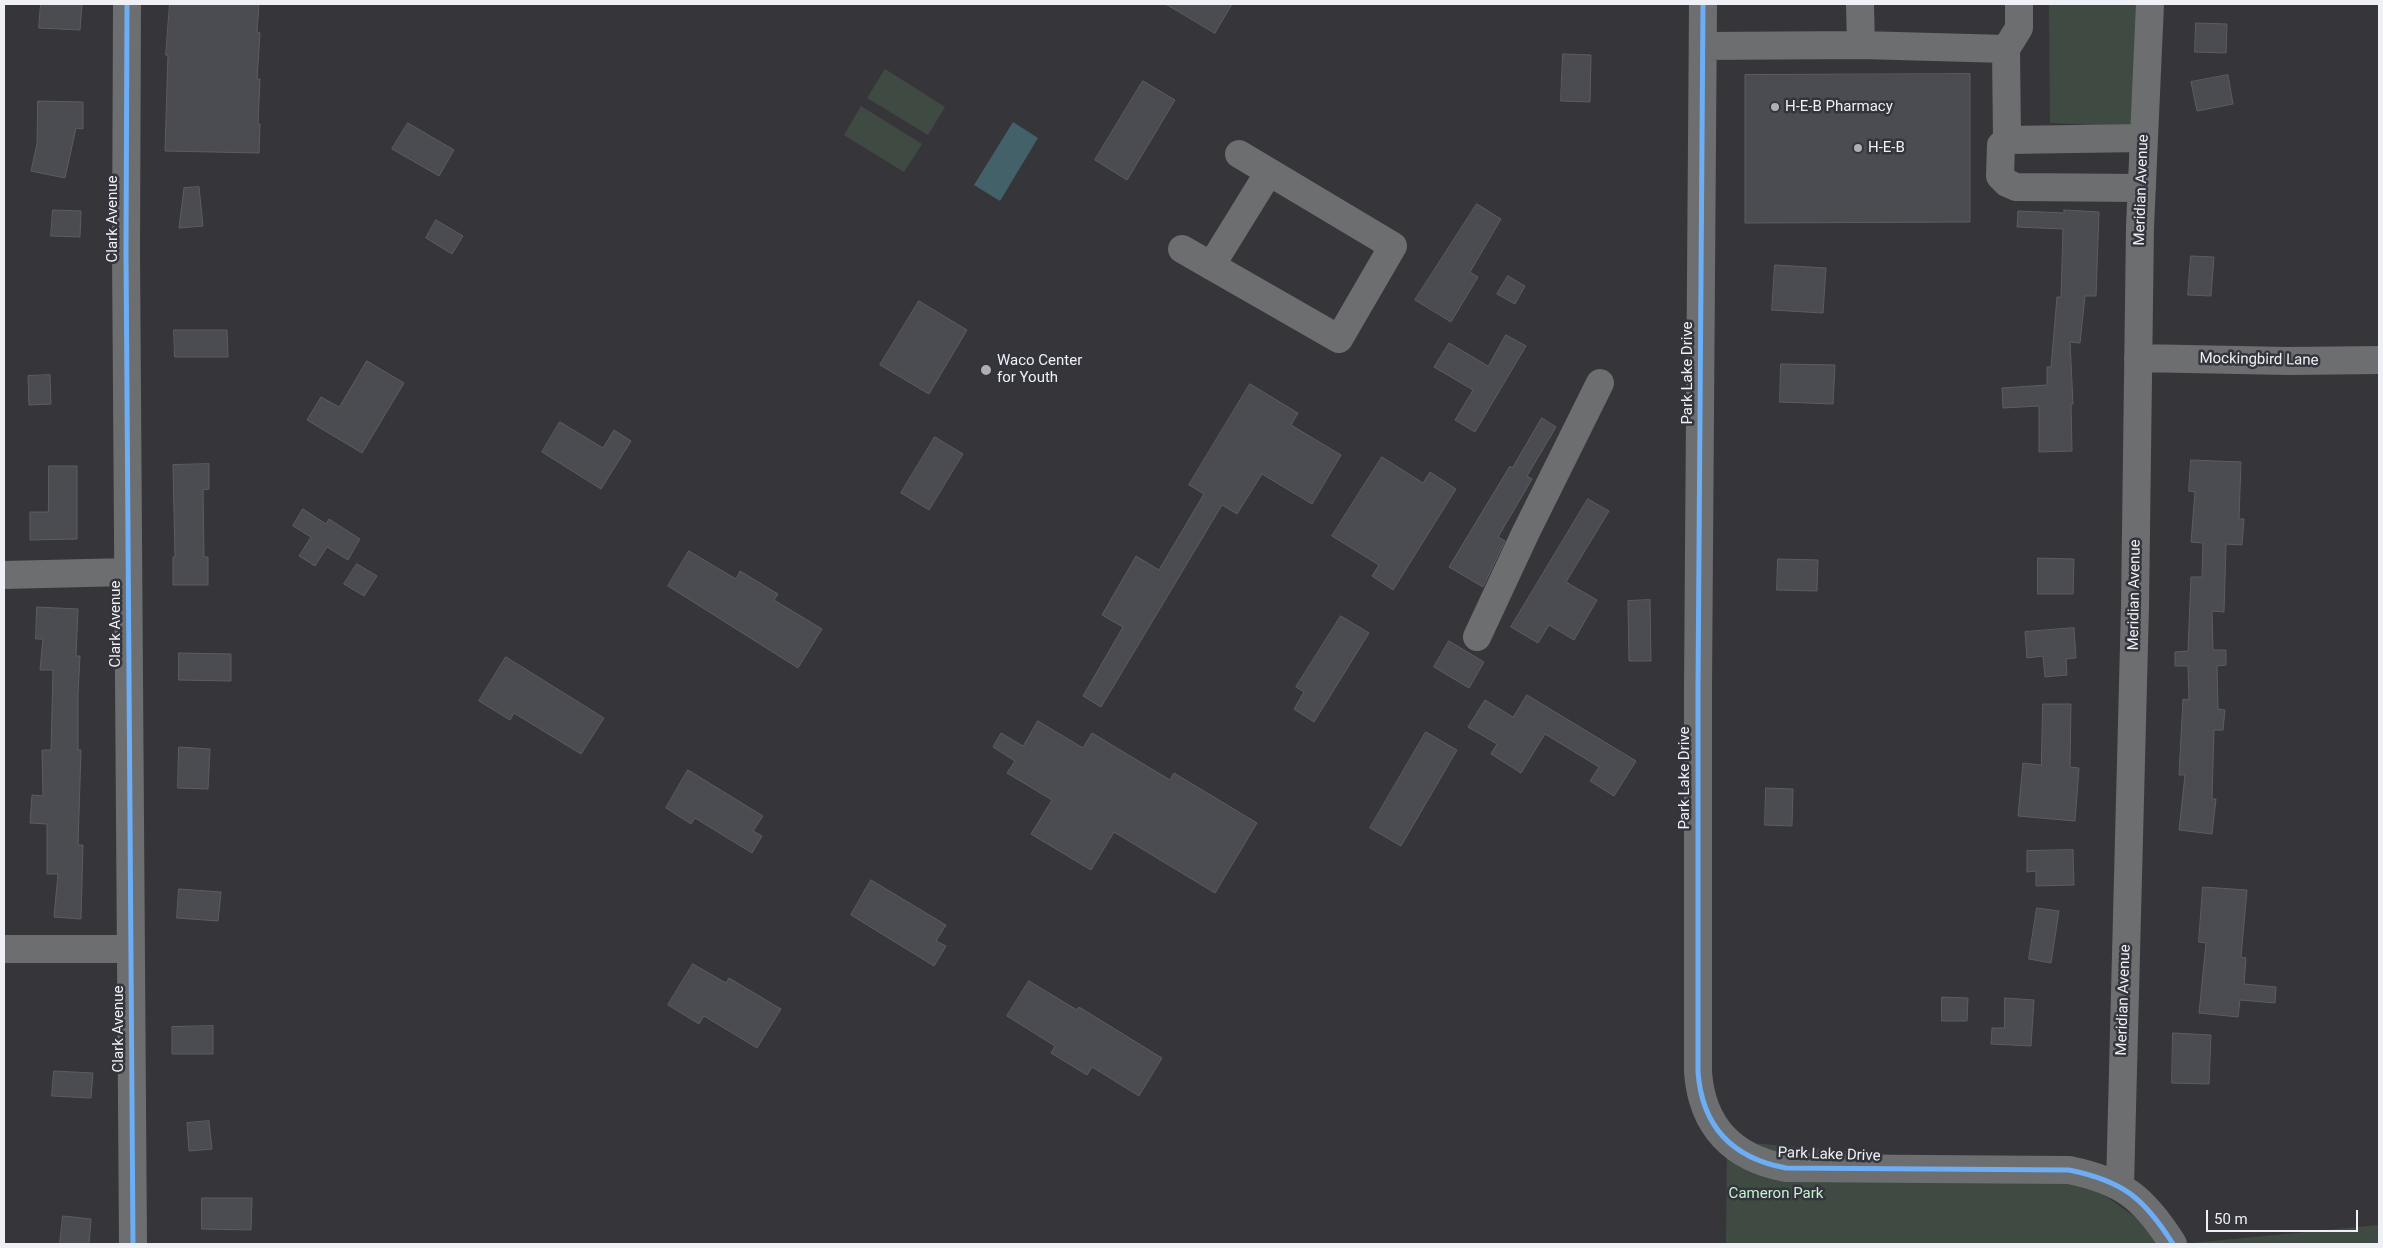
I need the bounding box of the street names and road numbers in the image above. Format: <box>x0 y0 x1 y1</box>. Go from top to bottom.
street label: Meridian Avenue <box>2131 134 2153 246</box>
street label: Clark Avenue <box>104 175 122 263</box>
street label: Park Lake Drive <box>1679 321 1697 425</box>
street label: Mockingbird Lane <box>2199 350 2319 370</box>
street label: Meridian Avenue <box>2125 539 2145 651</box>
street label: Clark Avenue <box>107 580 125 668</box>
street label: Park Lake Drive <box>1676 726 1694 830</box>
street label: Meridian Avenue <box>2113 944 2135 1056</box>
street label: Clark Avenue <box>110 985 128 1073</box>
street label: Park Lake Drive <box>1777 1144 1881 1166</box>

